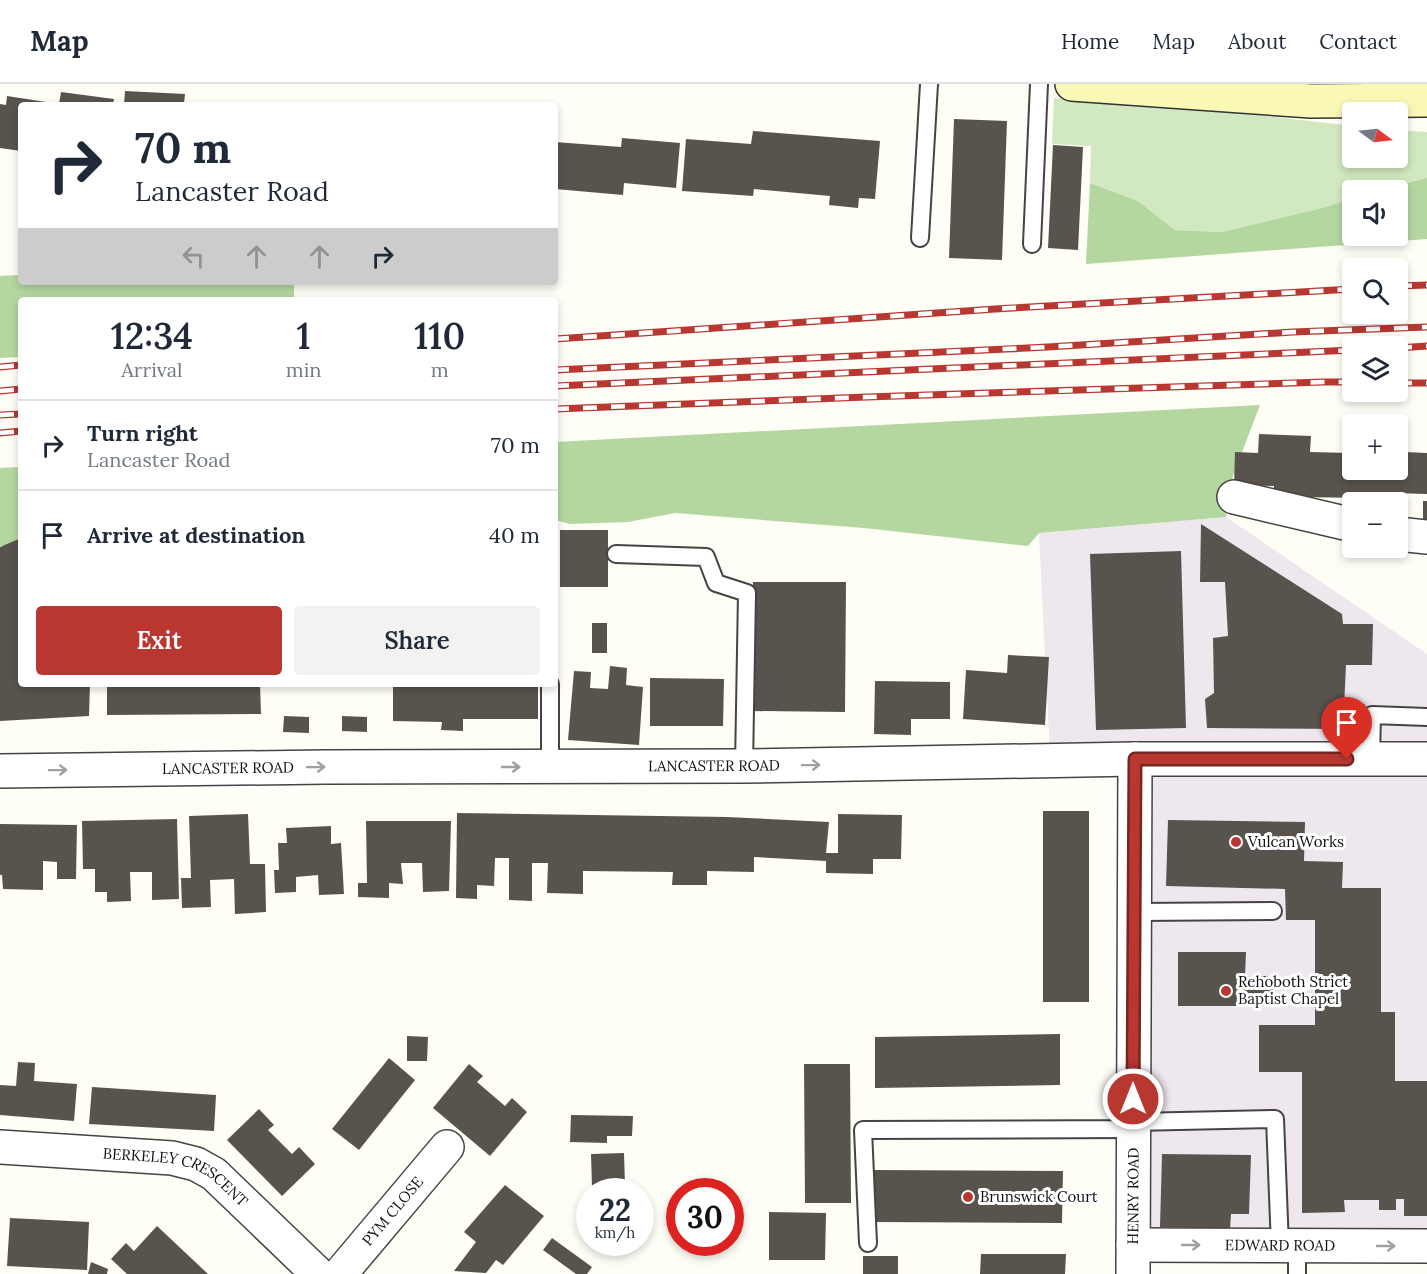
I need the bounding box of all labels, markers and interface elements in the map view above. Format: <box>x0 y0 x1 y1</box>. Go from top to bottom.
text: Map <box>30 23 89 59</box>
text: Home <box>1061 28 1119 55</box>
text: Map <box>1152 28 1195 55</box>
text: About <box>1228 28 1286 55</box>
text: Contact <box>1319 28 1397 55</box>
north arrow <box>1342 102 1408 168</box>
map controls <box>1342 102 1408 558</box>
text: 70 m <box>135 121 231 175</box>
icon: right <box>36 126 114 204</box>
text: Lancaster Road <box>135 174 329 208</box>
button: sound <box>1342 180 1408 246</box>
icon: left <box>177 240 210 273</box>
icon: ahead <box>240 240 273 273</box>
icon: ahead <box>303 240 336 273</box>
icon: right <box>366 240 399 273</box>
button: search <box>1342 258 1408 324</box>
text: 12:34 <box>111 313 193 359</box>
text: 1 <box>297 313 311 359</box>
text: 110 <box>414 313 465 359</box>
button: layers <box>1342 336 1408 402</box>
text: Arrival <box>121 357 182 382</box>
text: min <box>286 357 321 382</box>
text: m <box>431 357 449 382</box>
button: + <box>1342 414 1408 480</box>
text: Turn right <box>87 419 198 447</box>
icon: right <box>36 429 69 462</box>
text: 70 m <box>491 431 540 459</box>
text: Lancaster Road <box>87 447 231 472</box>
button: − <box>1342 492 1408 558</box>
icon: arrive <box>36 519 69 552</box>
text: Arrive at destination <box>87 521 305 549</box>
text: 40 m <box>489 521 540 549</box>
button: Exit <box>36 606 282 675</box>
button: Share <box>294 606 540 675</box>
pin <box>1321 697 1372 759</box>
icon: arrive <box>1330 706 1363 739</box>
street label: LANCASTER ROAD <box>648 755 780 775</box>
street label: LANCASTER ROAD <box>162 757 294 778</box>
one-way arrow <box>801 759 821 771</box>
one-way arrow <box>501 761 521 773</box>
one-way arrow <box>306 762 326 773</box>
one-way arrow <box>48 765 68 776</box>
place label: Vulcan Works <box>1247 832 1344 851</box>
marker: Vulcan Works <box>1229 835 1243 849</box>
place label: Rehoboth Strict Baptist Chapel <box>1238 972 1348 1008</box>
marker: Rehoboth Strict Baptist Chapel <box>1219 984 1233 998</box>
position arrow <box>1101 1067 1165 1131</box>
street label: BERKELEY CRESCENT <box>102 1144 252 1211</box>
street label: HENRY ROAD <box>1123 1147 1142 1245</box>
street label: PYM CLOSE <box>358 1172 427 1250</box>
speed limit sign: 30 <box>666 1178 744 1256</box>
place label: Brunswick Court <box>980 1187 1098 1206</box>
marker: Brunswick Court <box>961 1190 975 1204</box>
text: 22 <box>599 1191 631 1229</box>
text: km/h <box>595 1223 635 1242</box>
street label: EDWARD ROAD <box>1225 1235 1335 1255</box>
one-way arrow <box>1181 1239 1201 1251</box>
one-way arrow <box>1376 1240 1396 1252</box>

